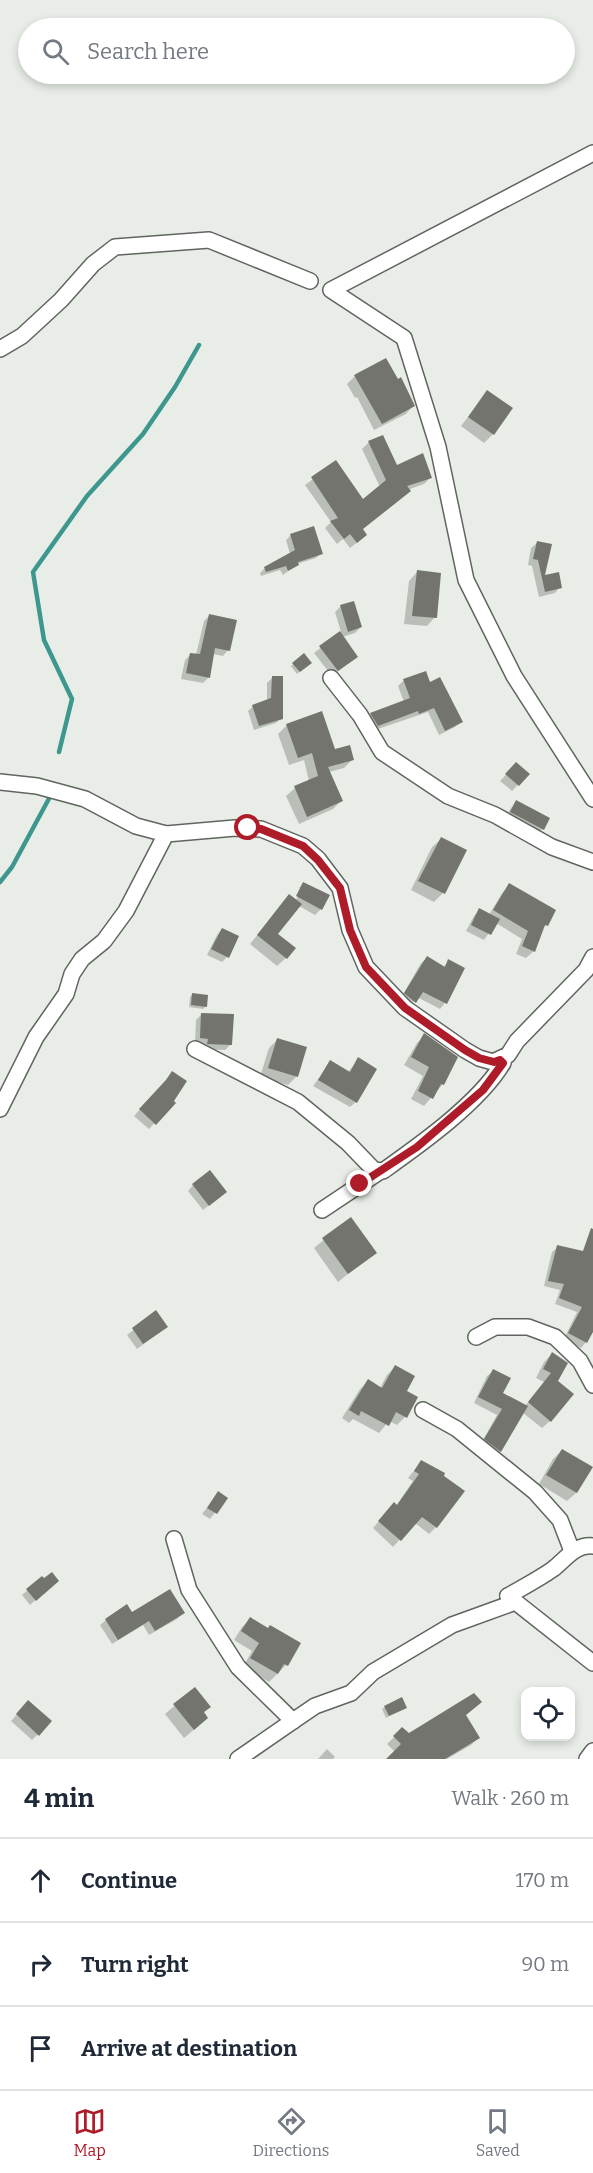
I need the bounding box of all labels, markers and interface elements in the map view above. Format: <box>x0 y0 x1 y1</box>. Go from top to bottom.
search box <box>18 18 575 84</box>
icon: search <box>39 35 72 68</box>
text: Search here <box>87 38 209 65</box>
route start <box>234 814 260 840</box>
route end <box>346 1170 372 1196</box>
map controls <box>521 1687 575 1741</box>
button: locate <box>521 1687 575 1741</box>
text: 4 min <box>24 1783 94 1814</box>
text: Walk · 260 m <box>451 1786 569 1810</box>
icon: ahead <box>24 1864 57 1897</box>
text: Continue <box>81 1867 177 1894</box>
text: 170 m <box>516 1868 569 1892</box>
icon: right <box>24 1948 57 1981</box>
text: Turn right <box>81 1951 189 1978</box>
text: 90 m <box>521 1952 569 1976</box>
icon: arrive <box>24 2032 57 2065</box>
text: Arrive at destination <box>81 2035 297 2062</box>
tab: Map <box>73 2105 106 2160</box>
tab: Directions <box>253 2105 330 2160</box>
tab: Saved <box>476 2105 520 2160</box>

